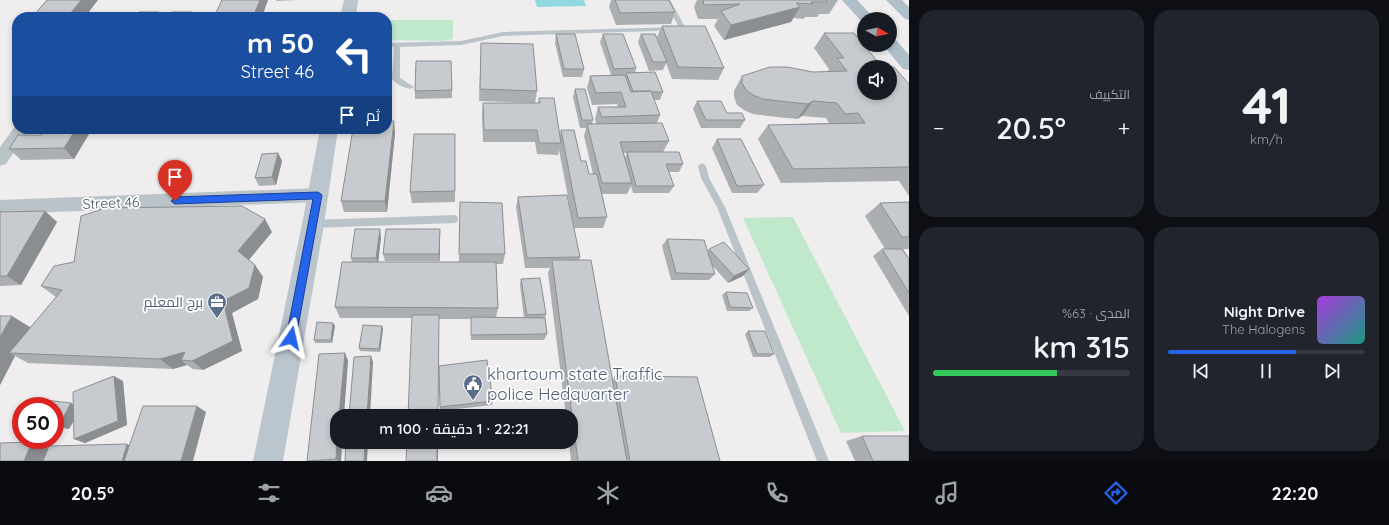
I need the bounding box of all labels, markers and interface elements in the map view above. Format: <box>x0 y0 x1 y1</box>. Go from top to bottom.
north arrow <box>857 12 897 52</box>
map controls <box>857 12 897 100</box>
text: 50 m <box>247 25 314 60</box>
icon: left <box>328 28 380 80</box>
text: Street 46 <box>241 60 314 83</box>
button: sound <box>857 60 897 100</box>
text: 41 <box>1242 72 1291 137</box>
text: التكييف <box>1089 86 1130 102</box>
icon: arrive <box>336 104 358 126</box>
text: ثم <box>366 106 380 125</box>
text: 20.5° <box>996 109 1066 147</box>
text: − <box>933 114 944 142</box>
text: + <box>1118 114 1130 142</box>
text: km/h <box>1250 131 1283 147</box>
pin <box>158 160 192 201</box>
icon: arrive <box>164 166 186 188</box>
street label: Street 46 <box>82 193 140 213</box>
office icon: برج المعلم <box>206 291 228 319</box>
place label: برج المعلم <box>144 293 203 312</box>
text: Night Drive <box>1224 302 1305 321</box>
text: المدى · 63% <box>1062 305 1130 321</box>
position arrow <box>270 317 312 359</box>
text: The Halogens <box>1222 321 1305 337</box>
text: 315 km <box>1033 328 1130 366</box>
icon: previous <box>1190 360 1212 382</box>
icon: pause <box>1255 360 1277 382</box>
icon: next <box>1321 360 1343 382</box>
place label: khartoum state Traffic police Hedquarter <box>487 363 663 404</box>
public building icon: khartoum state Traffic police Hedquarter <box>462 373 484 401</box>
speed limit sign: 50 <box>12 397 64 449</box>
text: 22:21 · 1 دقيقة · 100 m <box>379 419 529 438</box>
icon: filters <box>255 479 283 507</box>
icon: car <box>425 479 453 507</box>
icon: climate <box>594 479 622 507</box>
icon: phone <box>763 479 791 507</box>
icon: music <box>933 479 961 507</box>
icon: directions <box>1102 479 1130 507</box>
text: 20.5° <box>71 482 114 505</box>
text: 22:20 <box>1272 482 1318 505</box>

